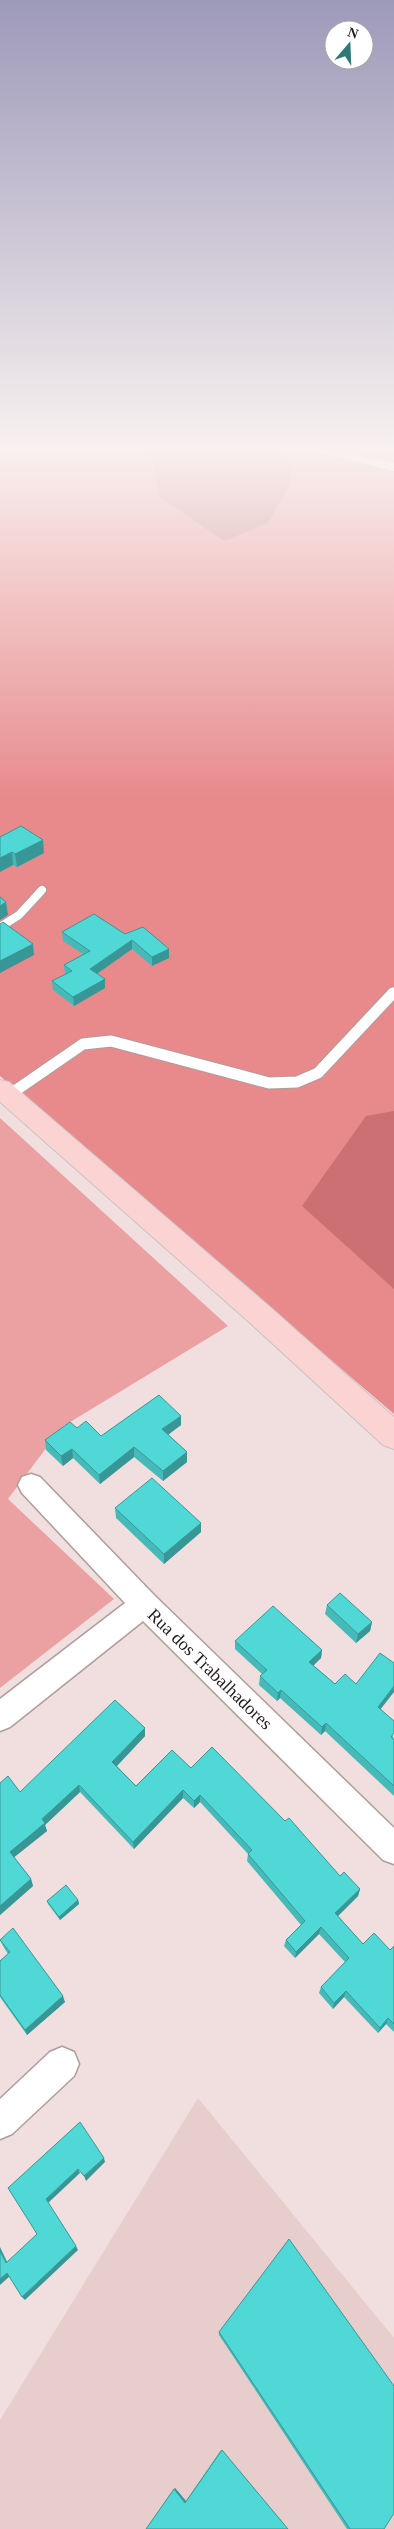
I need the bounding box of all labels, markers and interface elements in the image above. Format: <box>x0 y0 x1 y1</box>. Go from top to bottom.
north arrow <box>324 20 374 70</box>
text: N <box>346 24 360 42</box>
street label: Rua dos Trabalhadores <box>144 1604 276 1734</box>

